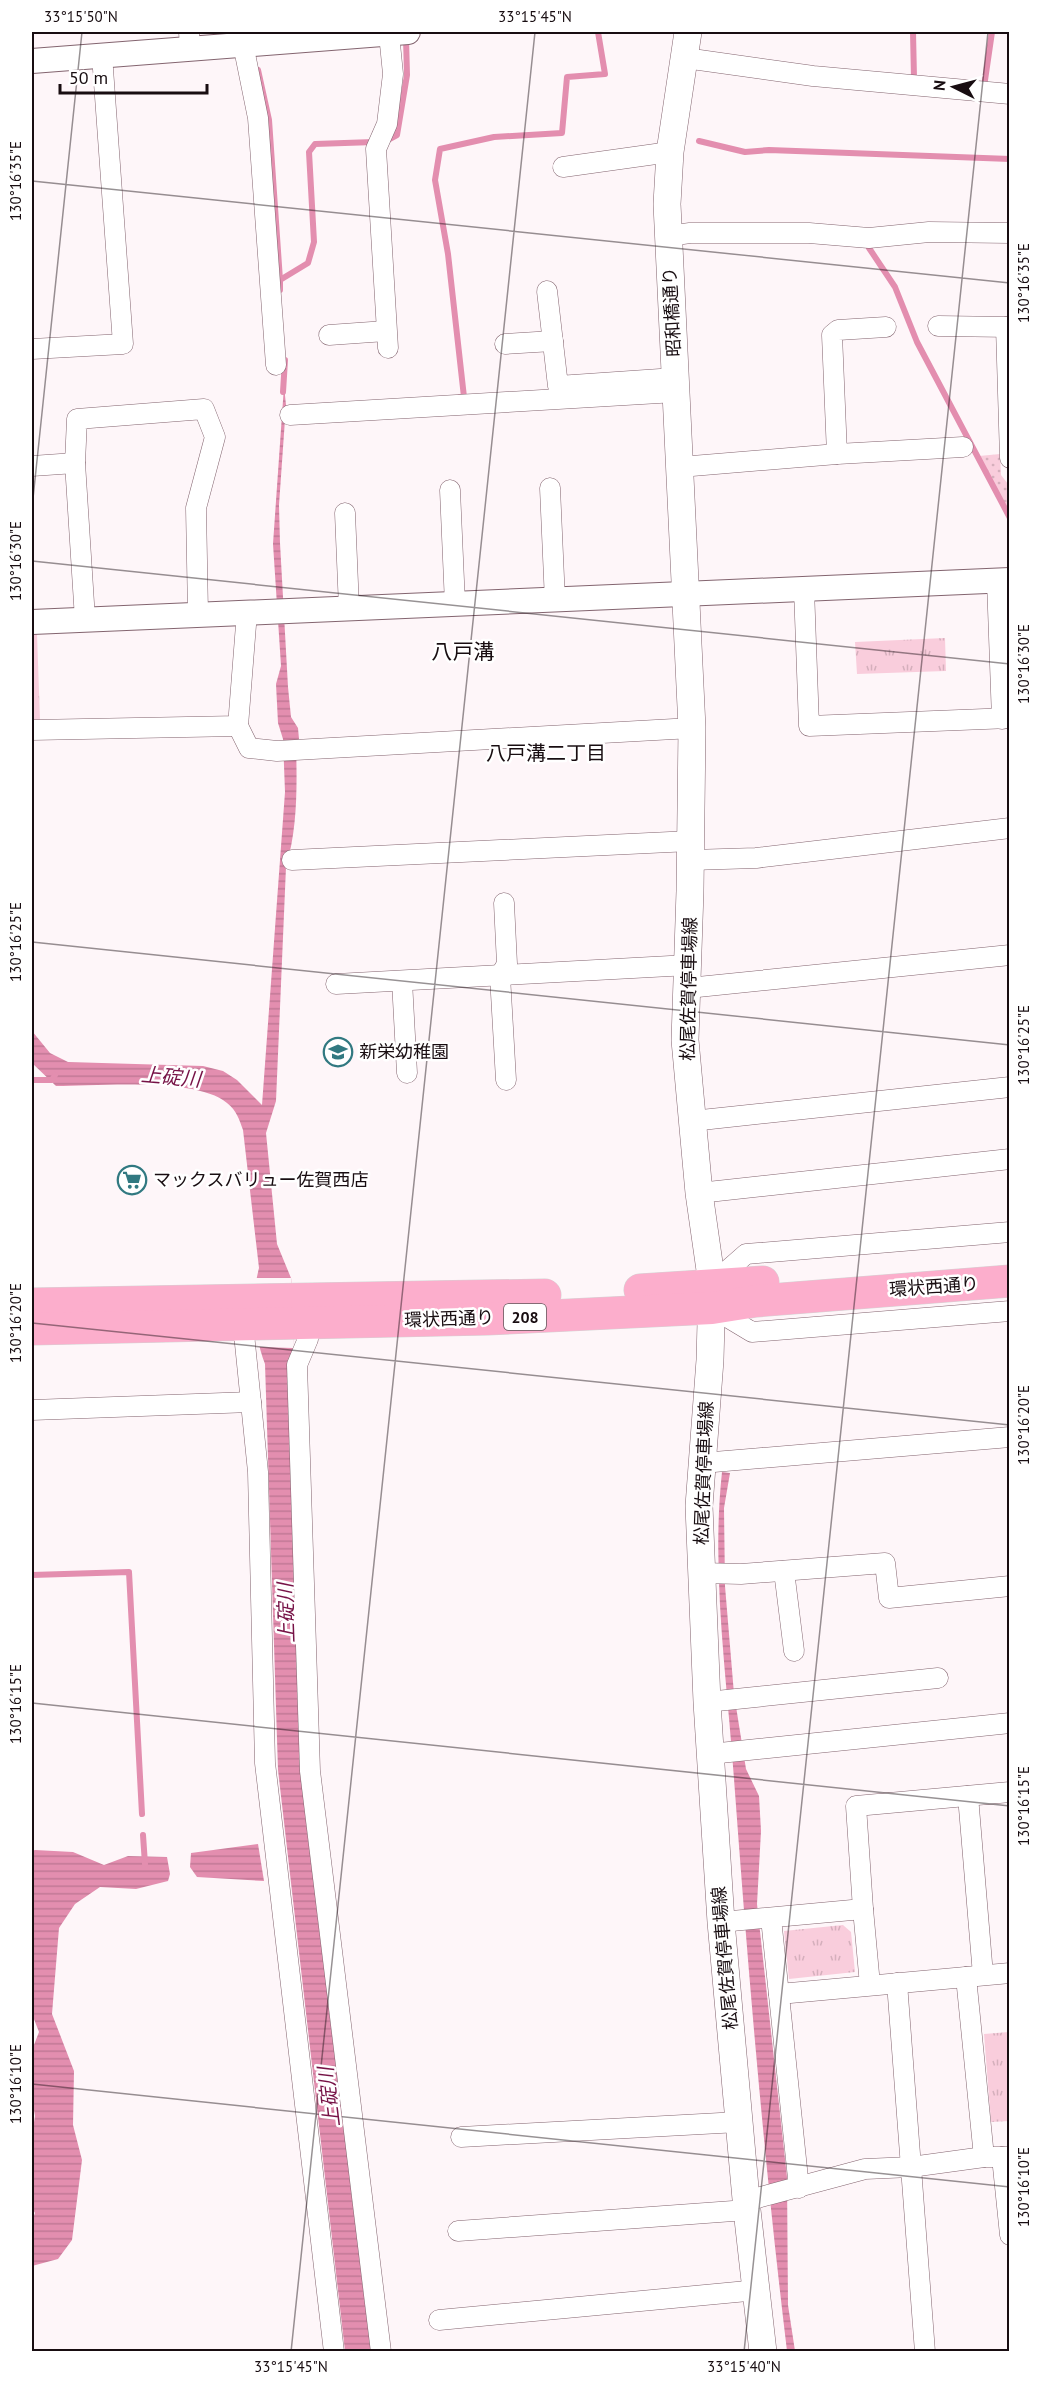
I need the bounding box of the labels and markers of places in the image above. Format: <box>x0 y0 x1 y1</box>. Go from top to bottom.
school or university icon: 新栄幼稚園 <box>322 1036 354 1068</box>
place label: 新栄幼稚園 <box>359 1040 449 1063</box>
supermarket icon: マックスバリュー佐賀西店 <box>116 1164 148 1196</box>
place label: マックスバリュー佐賀西店 <box>153 1168 368 1191</box>

